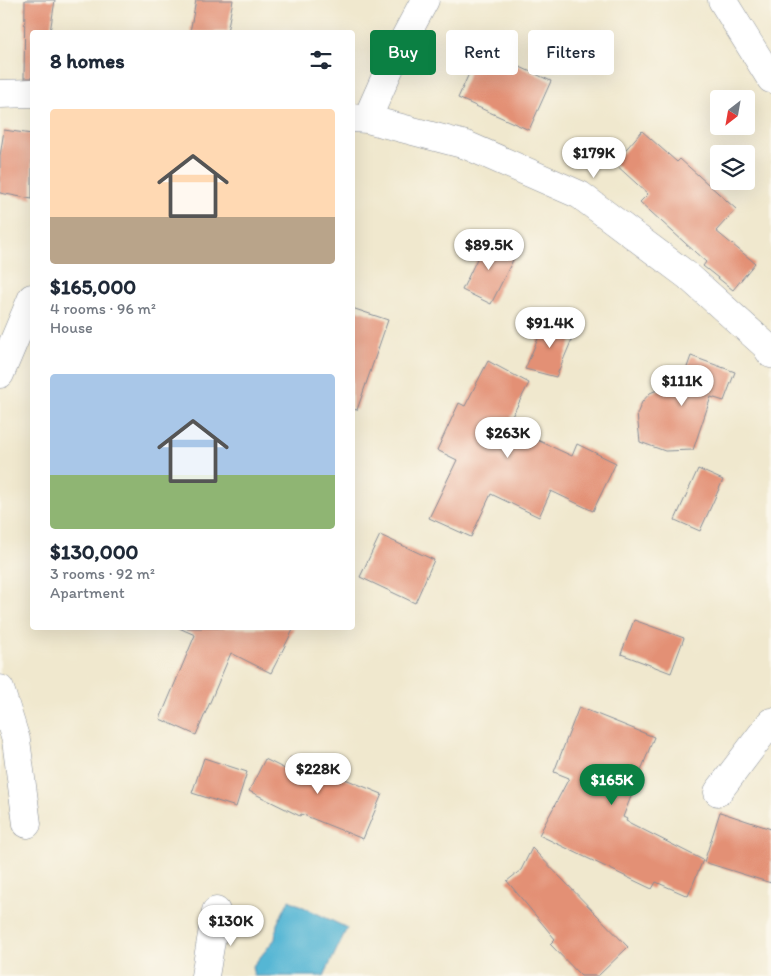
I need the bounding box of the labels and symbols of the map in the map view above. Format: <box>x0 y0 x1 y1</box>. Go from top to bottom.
north arrow <box>710 90 755 135</box>
pin: $179K <box>559 136 629 179</box>
pin: $89.5K <box>448 228 530 271</box>
pin: $91.4K <box>509 306 591 349</box>
pin: $111K <box>647 364 717 407</box>
pin: $263K <box>473 416 543 459</box>
pin: $228K <box>283 752 353 795</box>
pin: $165K <box>577 764 647 806</box>
pin: $130K <box>196 904 266 947</box>

